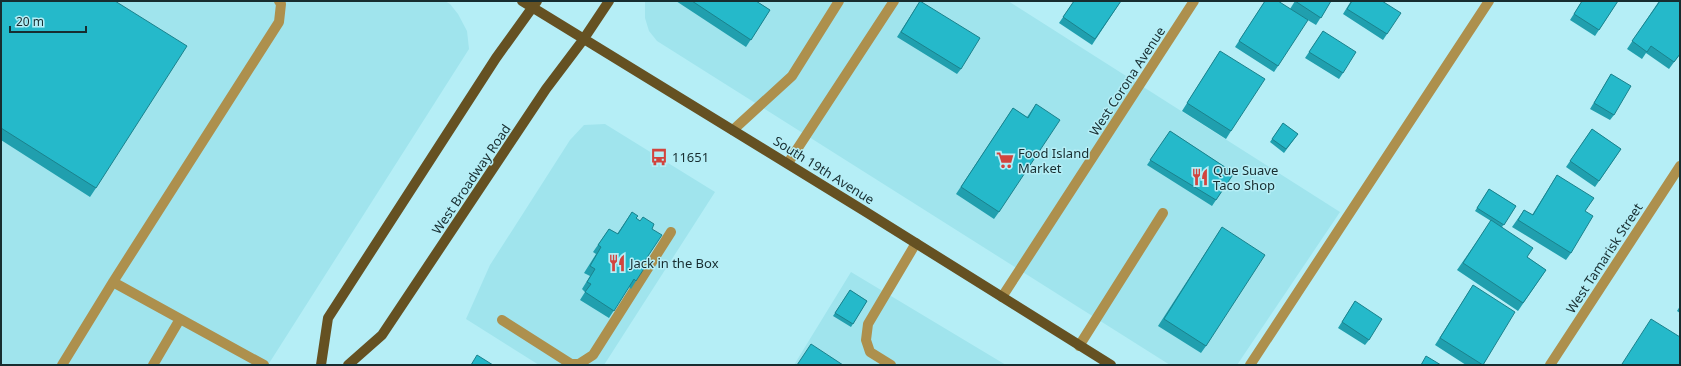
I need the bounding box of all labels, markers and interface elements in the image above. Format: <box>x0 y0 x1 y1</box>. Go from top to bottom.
scale bar <box>10 8 86 34</box>
text: 20 m <box>16 13 44 30</box>
street label: West Corona Avenue <box>1085 23 1169 139</box>
street label: West Broadway Road <box>427 121 515 237</box>
street label: South 19th Avenue <box>770 132 878 208</box>
place label: Food Island Market <box>1018 144 1089 177</box>
bus stop icon: 11651 <box>649 147 669 167</box>
place label: 11651 <box>672 148 709 166</box>
supermarket icon: Food Island Market <box>995 150 1015 170</box>
place label: Que Suave Taco Shop <box>1213 161 1278 194</box>
restaurant icon: Que Suave Taco Shop <box>1190 167 1210 187</box>
street label: West Tamarisk Street <box>1562 199 1647 317</box>
restaurant icon: Jack in the Box <box>607 253 627 273</box>
place label: Jack in the Box <box>628 254 719 272</box>

